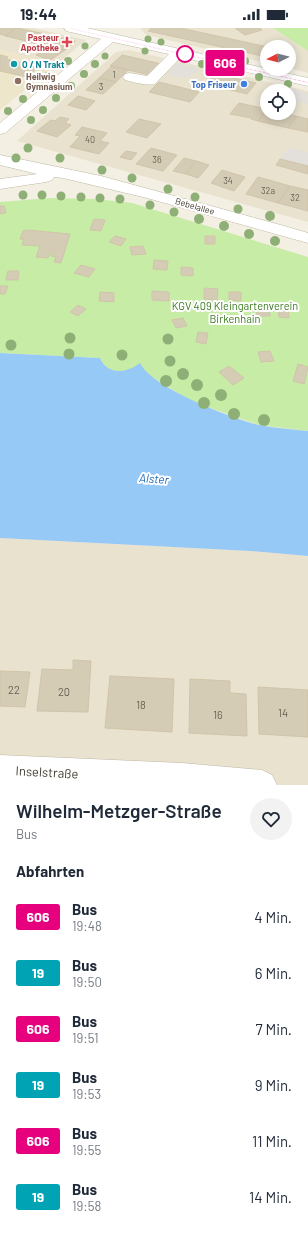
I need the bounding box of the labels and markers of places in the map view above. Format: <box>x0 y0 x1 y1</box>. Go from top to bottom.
place label: Pasteur Apotheke <box>20 32 60 53</box>
marker: Pasteur Apotheke <box>62 37 72 47</box>
unlabelled marker <box>176 45 194 63</box>
marker: O / N Trakt <box>9 59 19 69</box>
place label: O / N Trakt <box>22 59 65 70</box>
place label: Heilwig Gymnasium <box>26 71 73 92</box>
marker: Heilwig Gymnasium <box>13 76 23 86</box>
place label: Top Friseur <box>191 79 237 90</box>
marker: Top Friseur <box>239 79 249 89</box>

